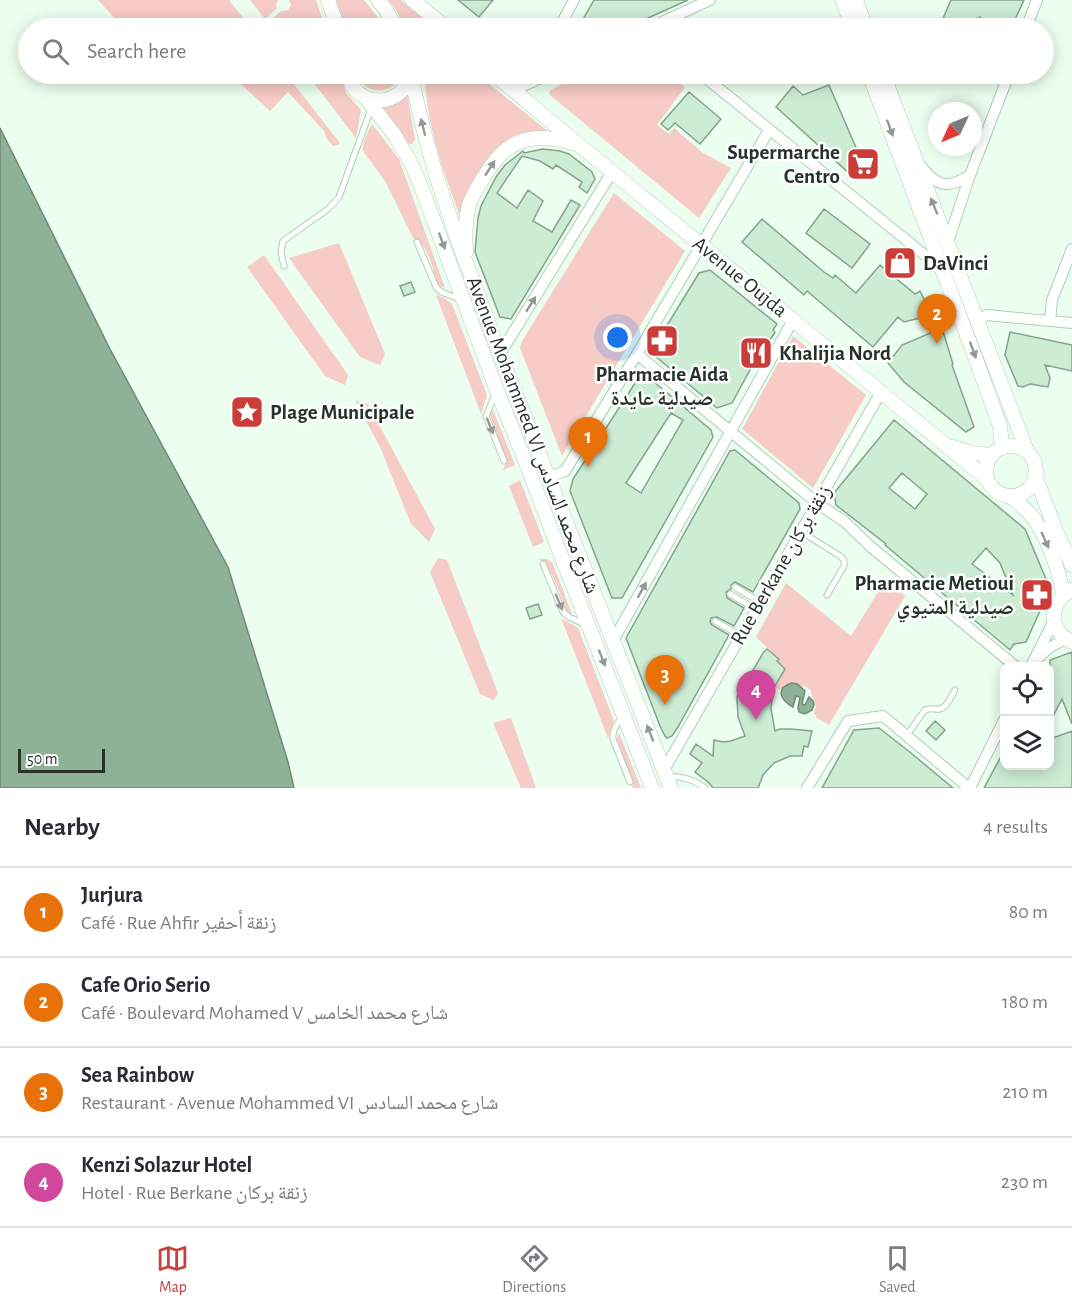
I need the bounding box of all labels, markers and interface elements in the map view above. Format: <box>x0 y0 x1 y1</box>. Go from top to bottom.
search box <box>18 18 1054 84</box>
icon: search <box>39 35 72 68</box>
text: Search here <box>87 40 186 62</box>
north arrow <box>928 102 982 156</box>
one-way arrow <box>417 118 427 136</box>
one-way arrow <box>886 119 895 137</box>
place label: Supermarche Centro <box>727 142 840 187</box>
supermarket icon: Supermarche Centro <box>845 146 881 182</box>
one-way arrow <box>484 160 495 176</box>
one-way arrow <box>929 197 939 215</box>
one-way arrow <box>437 232 447 250</box>
street label: Avenue Oujda <box>689 233 791 321</box>
shop icon: DaVinci <box>882 245 918 281</box>
place label: DaVinci <box>923 253 988 274</box>
street label: Avenue Mohammed VI شارع محمد السادس <box>461 274 603 597</box>
pin: 2 <box>918 294 956 344</box>
one-way arrow <box>525 296 536 312</box>
your location <box>603 323 632 352</box>
pharmacy icon: Pharmacie Aida صيدلية عايدة <box>644 323 680 359</box>
restaurant icon: Khalijia Nord <box>738 335 774 371</box>
one-way arrow <box>968 342 978 360</box>
place label: Khalijia Nord <box>779 343 891 364</box>
place label: Pharmacie Aida صيدلية عايدة <box>595 364 729 409</box>
place icon: Plage Municipale <box>229 394 265 430</box>
place label: Plage Municipale <box>270 402 415 423</box>
one-way arrow <box>486 417 496 435</box>
pin: 1 <box>568 418 608 467</box>
street label: Rue Berkane زنقة بركان <box>727 481 836 649</box>
one-way arrow <box>1041 532 1050 549</box>
place label: Pharmacie Metioui صيدلية المتيوي <box>855 573 1014 623</box>
pharmacy icon: Pharmacie Metioui صيدلية المتيوي <box>1019 577 1055 613</box>
one-way arrow <box>637 581 647 598</box>
one-way arrow <box>555 593 564 611</box>
one-way arrow <box>597 650 607 668</box>
pin: 3 <box>646 656 684 705</box>
map controls <box>1000 662 1054 770</box>
button: locate <box>1000 662 1054 716</box>
pin: 4 <box>736 670 776 720</box>
button: layers <box>1000 716 1054 770</box>
one-way arrow <box>645 724 655 742</box>
scale bar <box>18 746 105 774</box>
text: 50 m <box>27 751 58 767</box>
text: Nearby <box>24 814 100 840</box>
text: 4 results <box>983 817 1048 837</box>
text: Jurjura <box>81 884 143 906</box>
text: 1 <box>40 902 47 922</box>
text: 80 m <box>1009 902 1048 922</box>
text: Café · Rue Ahfir زنقة أحفير <box>81 913 276 933</box>
text: Cafe Orio Serio <box>81 974 210 996</box>
text: 2 <box>39 992 48 1012</box>
text: 180 m <box>1002 992 1048 1012</box>
text: Café · Boulevard Mohamed V شارع محمد الخامس <box>81 1003 448 1023</box>
text: Sea Rainbow <box>81 1064 194 1086</box>
text: 3 <box>39 1082 48 1102</box>
text: 210 m <box>1002 1082 1048 1102</box>
text: Restaurant · Avenue Mohammed VI شارع محمد السادس <box>81 1093 498 1113</box>
text: Kenzi Solazur Hotel <box>81 1154 252 1176</box>
text: 4 <box>38 1172 49 1192</box>
text: 230 m <box>1001 1172 1048 1192</box>
text: Hotel · Rue Berkane زنقة بركان <box>81 1183 308 1203</box>
tab: Map <box>156 1242 189 1297</box>
tab: Directions <box>502 1242 566 1297</box>
tab: Saved <box>879 1242 916 1297</box>

